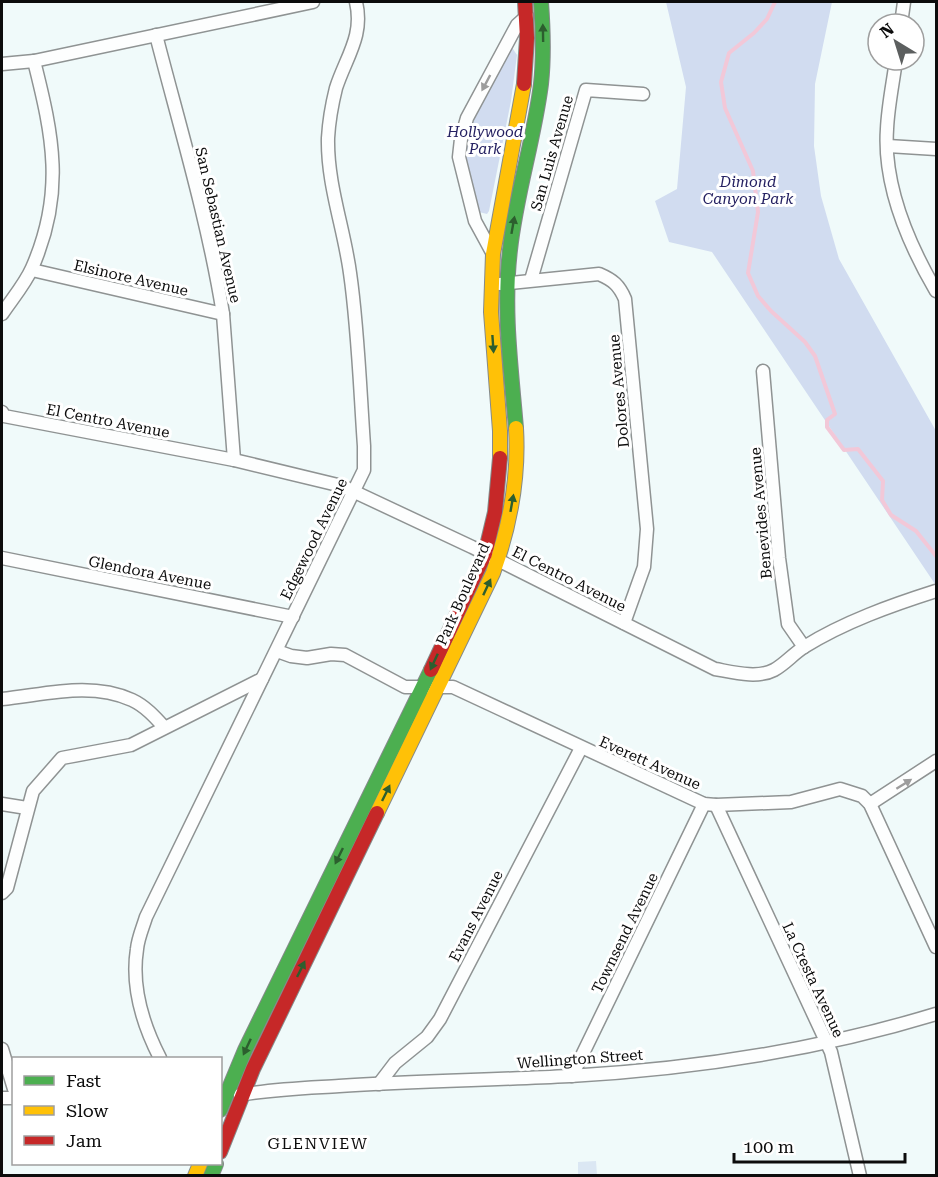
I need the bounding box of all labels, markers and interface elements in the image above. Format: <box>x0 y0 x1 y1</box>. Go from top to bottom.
north arrow <box>866 12 926 72</box>
text: N <box>876 19 898 42</box>
one-way arrow <box>538 23 548 42</box>
one-way arrow <box>481 75 491 92</box>
street label: San Luis Avenue <box>527 93 577 213</box>
park label: Hollywood Park <box>446 123 523 158</box>
street label: San Sebastian Avenue <box>191 145 245 305</box>
park label: Dimond Canyon Park <box>703 173 794 208</box>
one-way arrow <box>509 215 518 234</box>
street label: Elsinore Avenue <box>72 256 190 300</box>
one-way arrow <box>488 334 497 353</box>
street label: Dolores Avenue <box>605 334 633 448</box>
street label: El Centro Avenue <box>45 400 171 442</box>
street label: Benevides Avenue <box>746 446 776 580</box>
street label: Edgewood Avenue <box>277 475 351 603</box>
one-way arrow <box>508 493 517 512</box>
street label: Park Boulevard <box>432 540 494 648</box>
street label: El Centro Avenue <box>509 543 629 615</box>
street label: Glendora Avenue <box>87 552 213 594</box>
one-way arrow <box>482 578 491 595</box>
one-way arrow <box>430 654 439 671</box>
street label: Everett Avenue <box>596 733 704 793</box>
one-way arrow <box>896 778 912 789</box>
one-way arrow <box>382 785 391 802</box>
one-way arrow <box>335 848 344 865</box>
street label: Evans Avenue <box>445 867 507 965</box>
street label: Townsend Avenue <box>588 870 662 996</box>
street label: La Cresta Avenue <box>778 920 848 1040</box>
one-way arrow <box>296 960 306 977</box>
one-way arrow <box>242 1039 251 1056</box>
street label: Wellington Street <box>516 1046 644 1072</box>
legend <box>12 1057 222 1165</box>
text: Fast <box>66 1070 101 1091</box>
text: Slow <box>66 1100 108 1121</box>
scale bar <box>734 1126 905 1164</box>
text: Jam <box>66 1130 102 1151</box>
district label: GLENVIEW <box>268 1134 368 1153</box>
text: 100 m <box>743 1136 794 1157</box>

